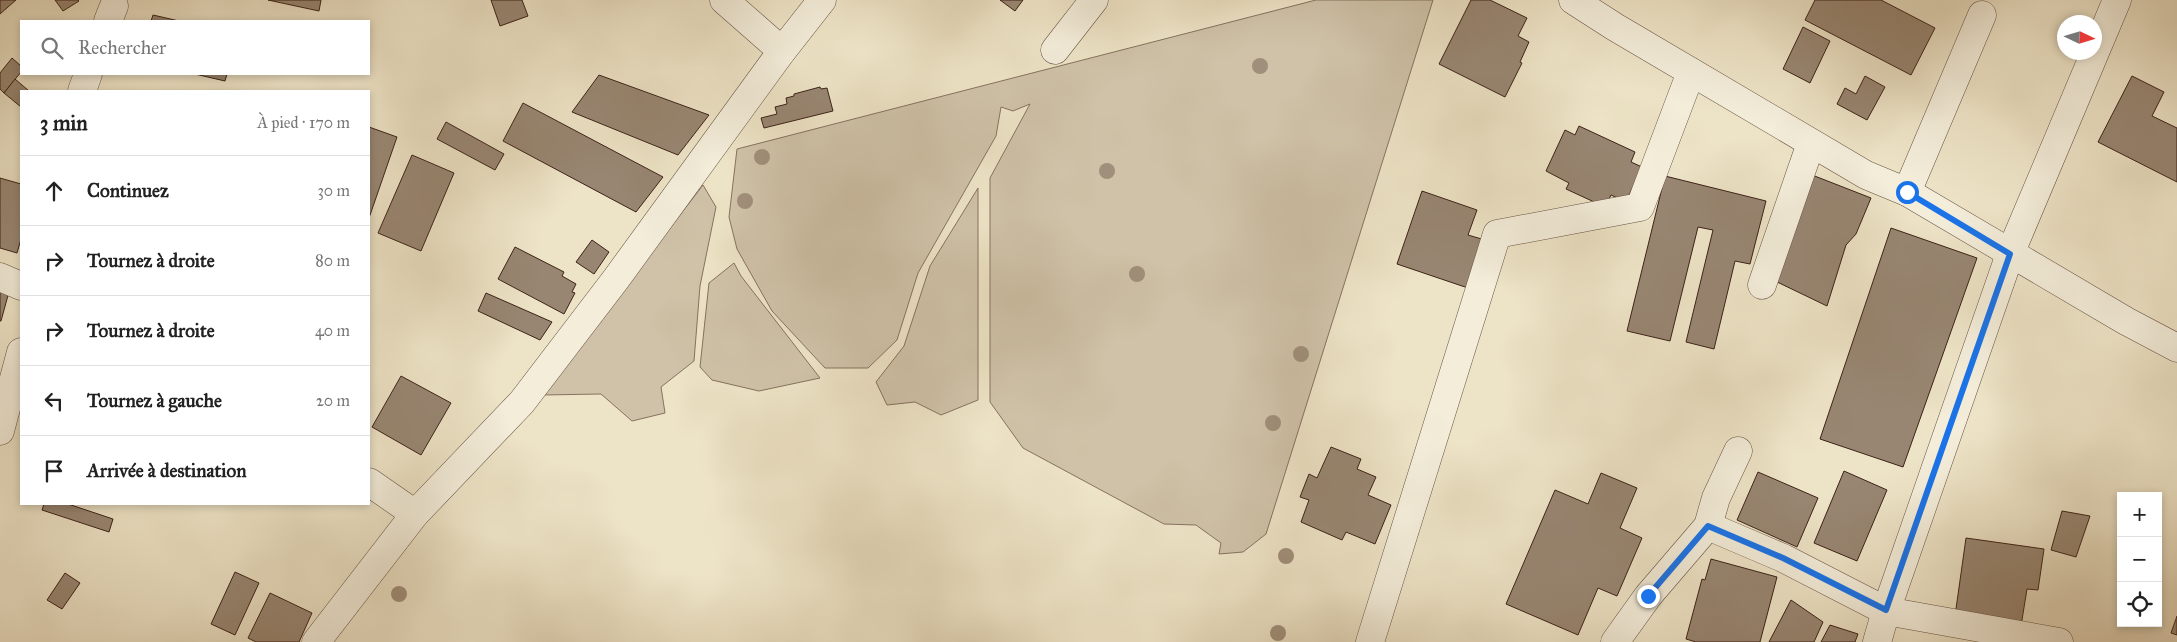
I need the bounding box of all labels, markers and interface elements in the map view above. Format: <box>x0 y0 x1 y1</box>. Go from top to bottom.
north arrow <box>2057 15 2102 60</box>
search box <box>20 20 370 75</box>
icon: search <box>38 34 66 62</box>
text: Rechercher <box>78 36 166 59</box>
text: 3 min <box>40 110 88 136</box>
text: À pied · 170 m <box>257 113 350 132</box>
icon: ahead <box>40 177 68 205</box>
text: Continuez <box>87 179 169 202</box>
text: 30 m <box>317 181 350 200</box>
route start <box>1896 181 1919 204</box>
icon: right <box>40 247 68 275</box>
text: Tournez à droite <box>87 249 215 272</box>
text: 80 m <box>315 251 350 270</box>
icon: right <box>40 317 68 345</box>
text: Tournez à droite <box>87 319 215 342</box>
text: 40 m <box>315 321 350 340</box>
icon: left <box>40 387 68 415</box>
text: Tournez à gauche <box>87 389 222 412</box>
text: 20 m <box>316 391 350 410</box>
icon: arrive <box>40 457 68 485</box>
text: Arrivée à destination <box>87 459 246 482</box>
map controls <box>2117 492 2162 627</box>
button: + <box>2117 492 2162 537</box>
button: − <box>2117 537 2162 582</box>
button: locate <box>2117 582 2162 627</box>
route end <box>1637 585 1660 608</box>

